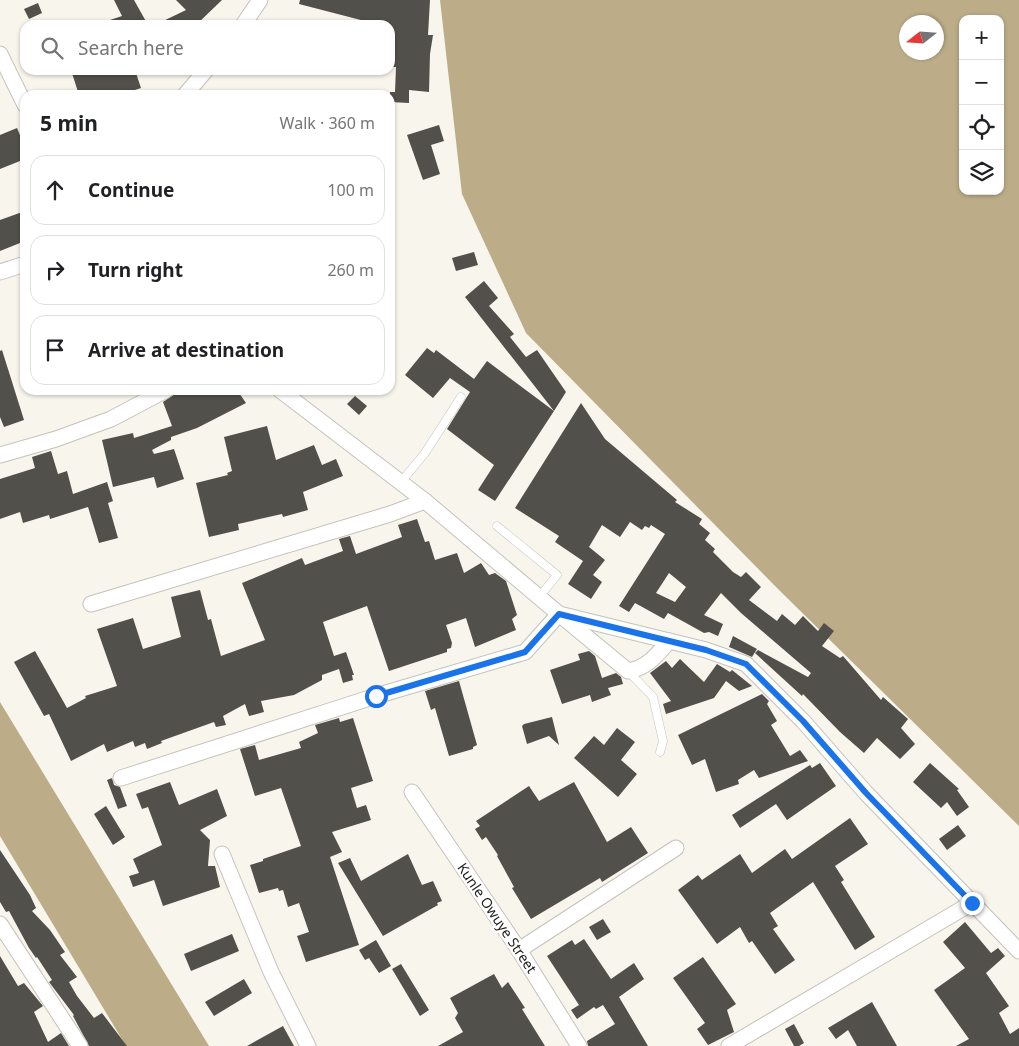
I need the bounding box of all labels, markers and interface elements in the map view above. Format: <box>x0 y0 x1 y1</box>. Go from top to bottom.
north arrow <box>899 15 944 60</box>
map controls <box>959 15 1004 195</box>
button: + <box>959 15 1004 60</box>
search box <box>20 20 395 75</box>
icon: search <box>38 34 66 62</box>
text: Search here <box>78 35 184 61</box>
button: − <box>959 60 1004 105</box>
button: locate <box>959 105 1004 150</box>
text: 5 min <box>40 109 98 137</box>
text: Walk · 360 m <box>280 112 375 134</box>
button: layers <box>959 150 1004 195</box>
icon: ahead <box>41 176 69 204</box>
text: Continue <box>88 177 174 203</box>
text: 100 m <box>327 179 374 201</box>
icon: right <box>41 256 69 284</box>
text: Turn right <box>88 257 183 283</box>
text: 260 m <box>327 259 374 281</box>
icon: arrive <box>41 336 69 364</box>
text: Arrive at destination <box>88 337 284 363</box>
route start <box>365 685 388 708</box>
street label: Kunle Owuye Street <box>453 859 541 977</box>
route end <box>961 892 984 915</box>

